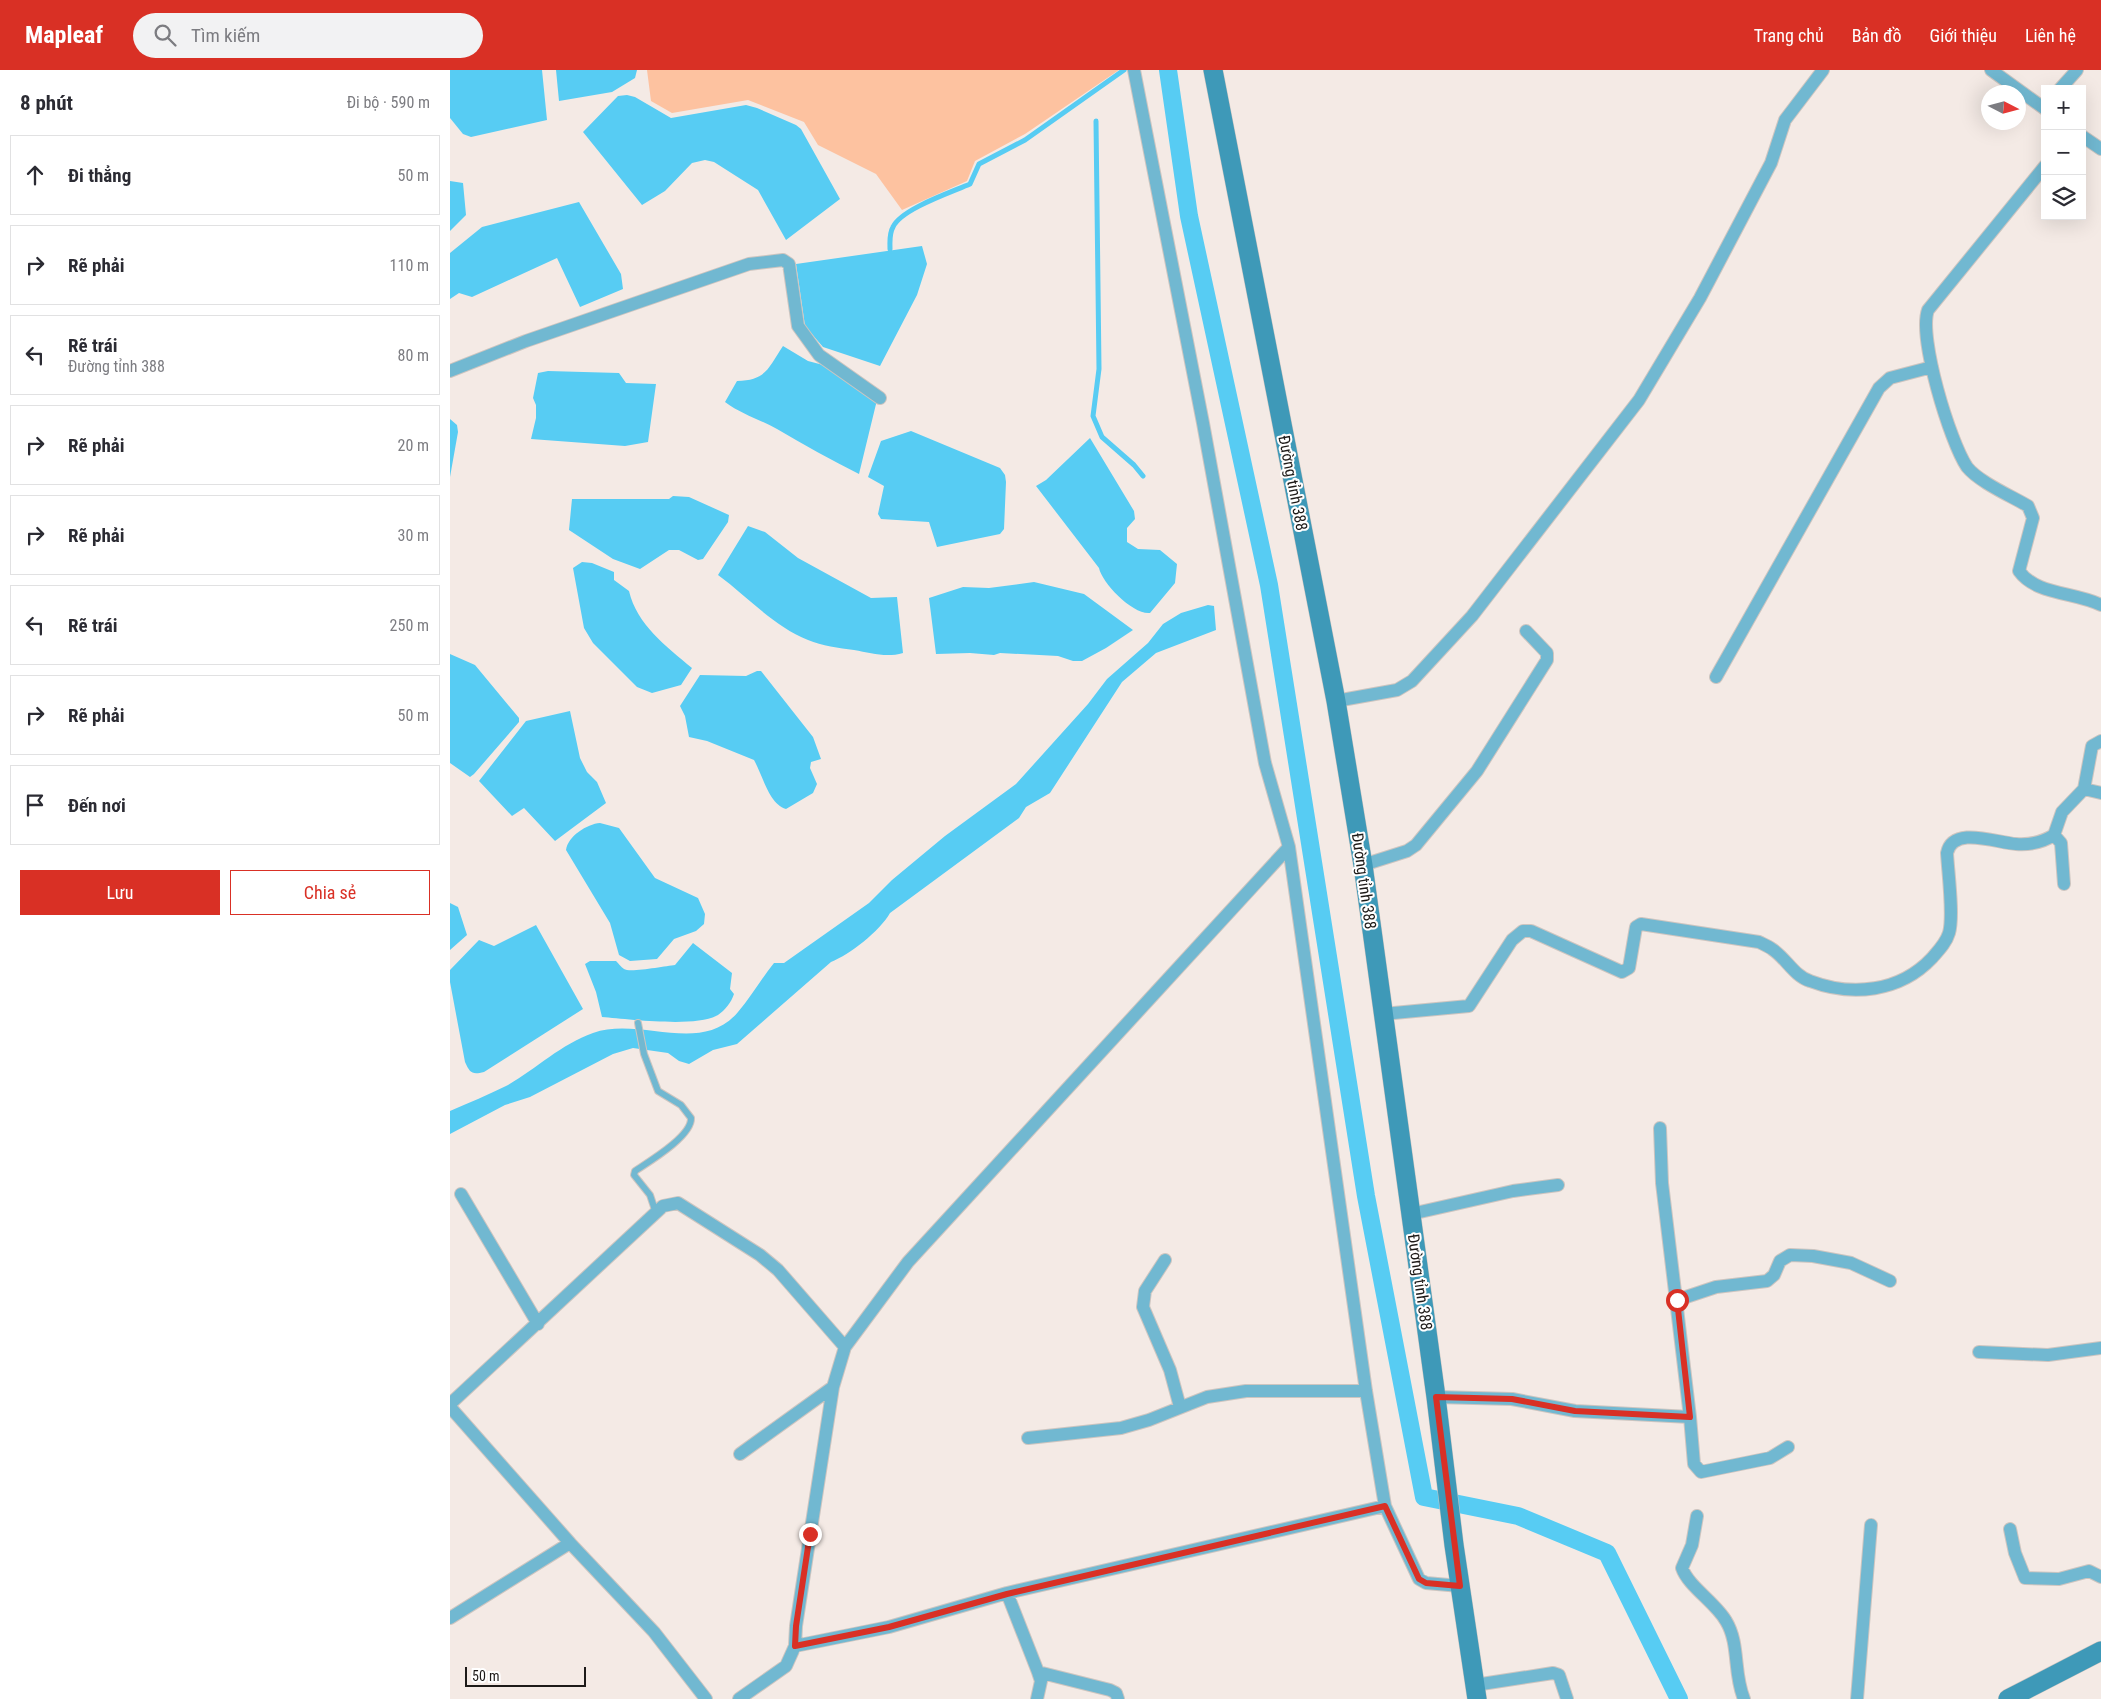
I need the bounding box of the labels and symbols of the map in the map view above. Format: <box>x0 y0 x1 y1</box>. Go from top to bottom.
north arrow <box>1981 85 2026 130</box>
street label: Đường tỉnh 388 <box>1274 434 1312 532</box>
street label: Đường tỉnh 388 <box>1348 832 1380 930</box>
street label: Đường tỉnh 388 <box>1404 1233 1436 1331</box>
route start <box>1666 1289 1689 1312</box>
route end <box>799 1523 822 1546</box>
scale bar <box>465 1664 586 1687</box>

